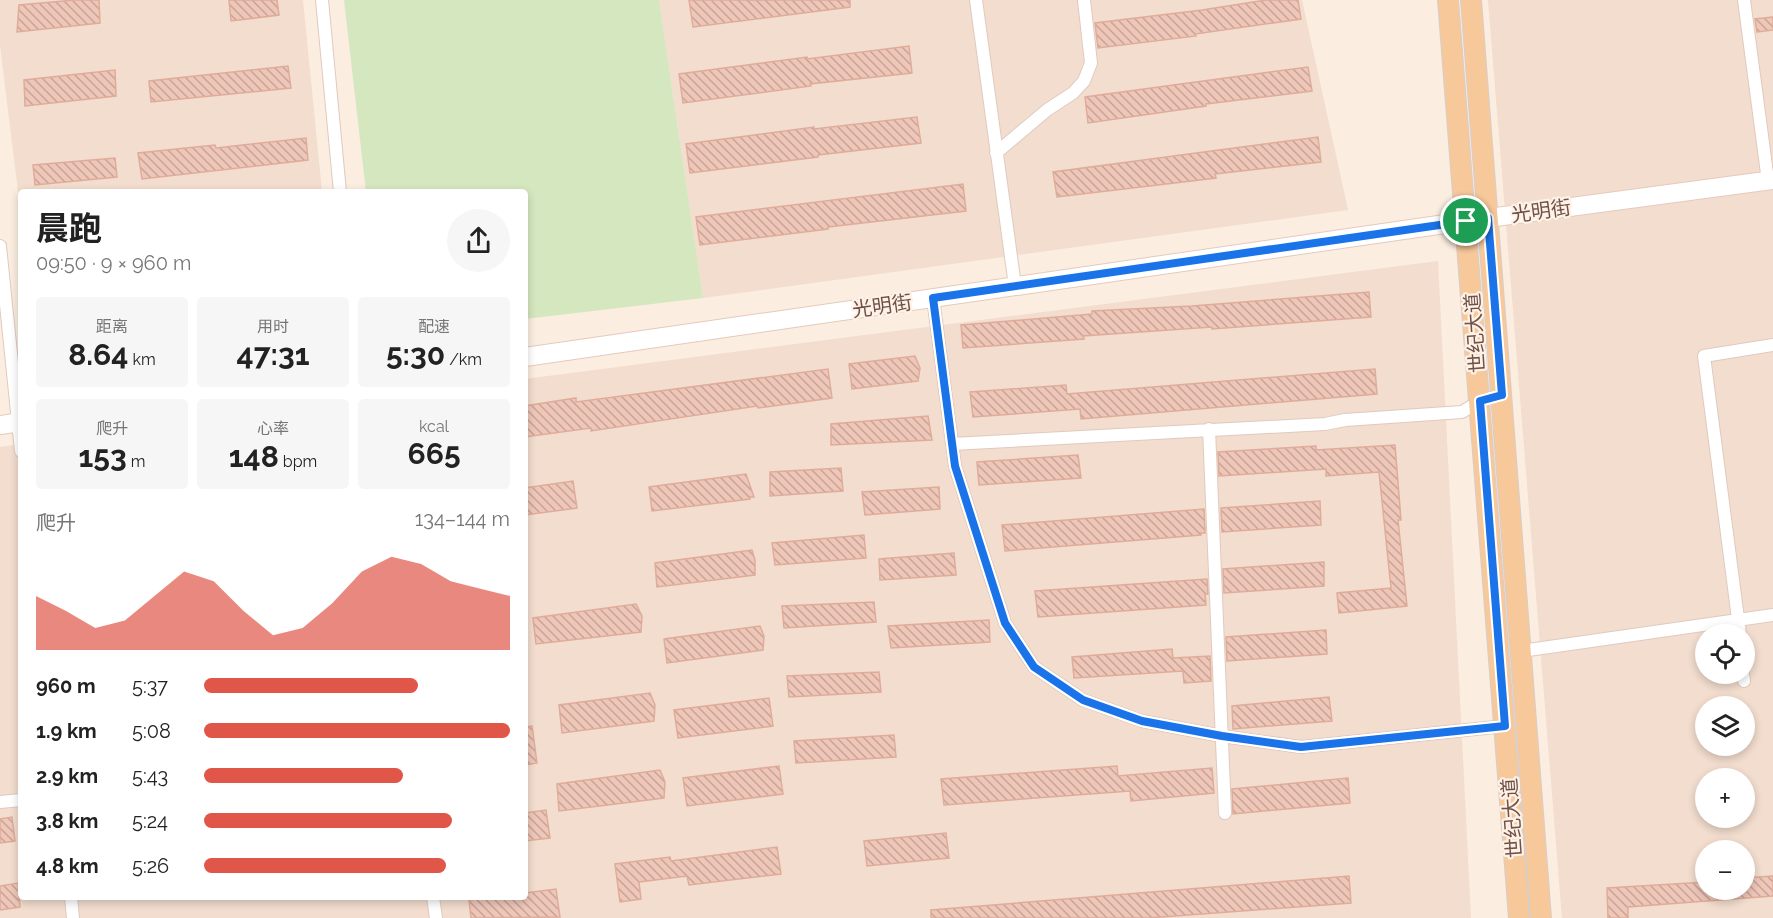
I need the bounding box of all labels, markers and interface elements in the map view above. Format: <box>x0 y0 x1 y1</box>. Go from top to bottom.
pin <box>1440 195 1491 246</box>
street label: 光明街 <box>1510 195 1572 227</box>
icon: arrive <box>1449 204 1482 237</box>
text: 晨跑 <box>36 209 102 248</box>
button: share <box>447 209 510 272</box>
text: 09:50 · 9 × 960 m <box>36 251 191 275</box>
street label: 光明街 <box>851 290 913 322</box>
street label: 世纪大道 <box>1460 292 1490 374</box>
text: 距离 <box>96 317 128 336</box>
text: 用时 <box>257 317 289 336</box>
text: 配速 <box>418 317 450 336</box>
text: 8.64 <box>68 337 128 372</box>
text: 47:31 <box>237 337 309 372</box>
text: 5:30 <box>386 337 445 372</box>
text: km <box>128 350 156 369</box>
text: /km <box>445 350 482 369</box>
text: kcal <box>419 417 449 436</box>
text: 爬升 <box>96 419 128 438</box>
text: 心率 <box>257 419 289 438</box>
text: 665 <box>407 436 461 471</box>
text: 153 <box>79 439 127 474</box>
text: 148 <box>229 439 279 474</box>
text: m <box>127 452 145 471</box>
text: bpm <box>279 452 317 471</box>
text: 134–144 m <box>415 507 510 531</box>
text: 爬升 <box>36 511 76 535</box>
map controls <box>1695 624 1755 900</box>
button: locate <box>1695 624 1755 684</box>
text: 960 m <box>36 674 96 698</box>
text: 5:37 <box>132 674 168 698</box>
button: layers <box>1695 696 1755 756</box>
text: 1.9 km <box>36 719 97 743</box>
text: 5:08 <box>132 719 171 743</box>
text: 2.9 km <box>36 764 98 788</box>
text: 5:43 <box>132 764 168 788</box>
button: + <box>1695 768 1755 828</box>
street label: 世纪大道 <box>1497 777 1527 859</box>
text: 3.8 km <box>36 809 98 833</box>
text: 5:24 <box>132 809 168 833</box>
button: − <box>1695 840 1755 900</box>
text: 4.8 km <box>36 854 99 878</box>
text: 5:26 <box>132 854 169 878</box>

